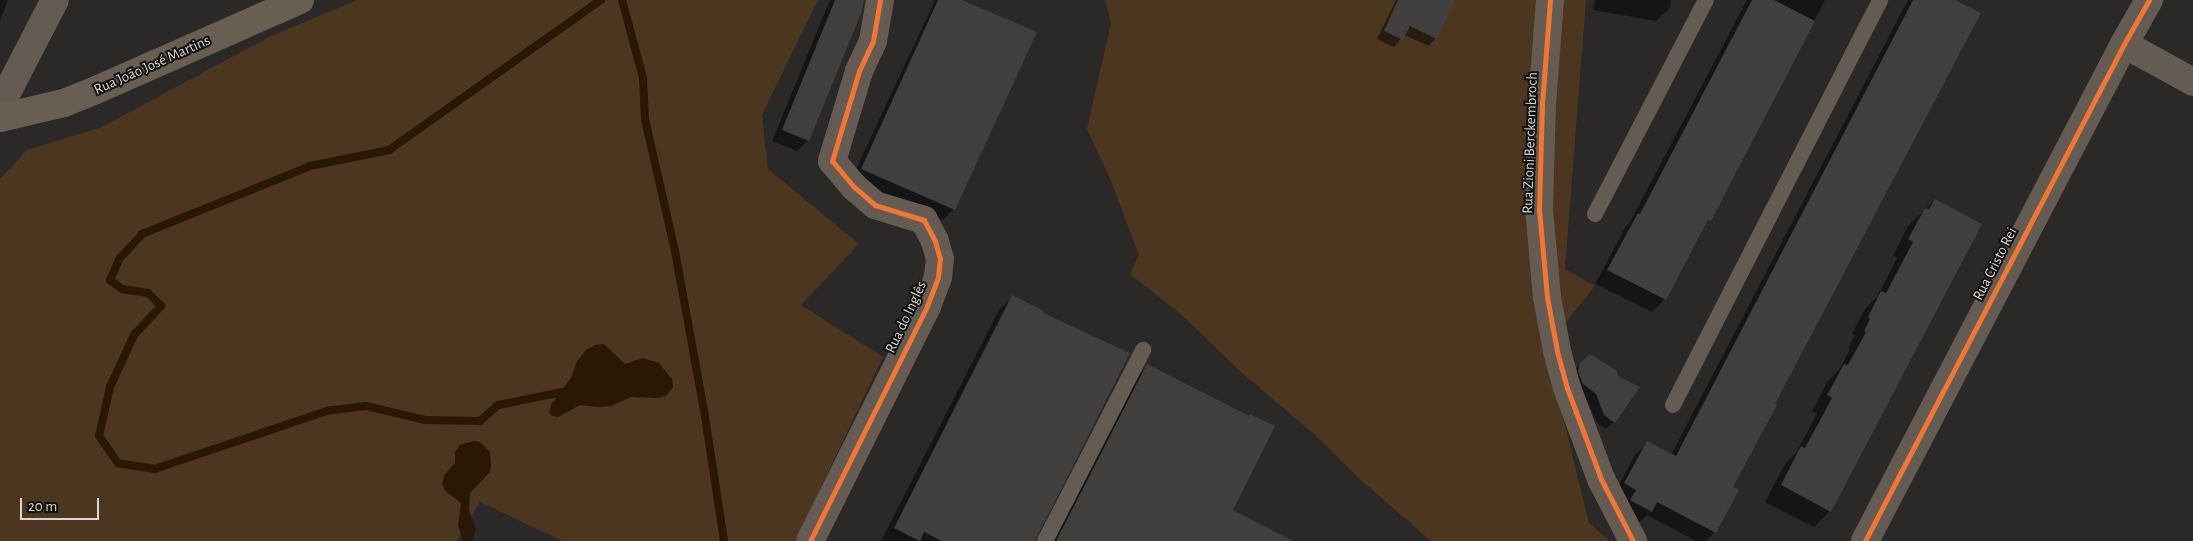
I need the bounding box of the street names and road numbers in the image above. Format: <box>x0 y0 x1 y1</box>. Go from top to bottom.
street label: Rua João José Martins <box>91 31 213 99</box>
street label: Rua Zioni Berckembroch <box>1519 72 1541 214</box>
street label: Rua Cristo Rei <box>1969 225 2021 303</box>
street label: Rua do Inglês <box>881 278 931 356</box>

